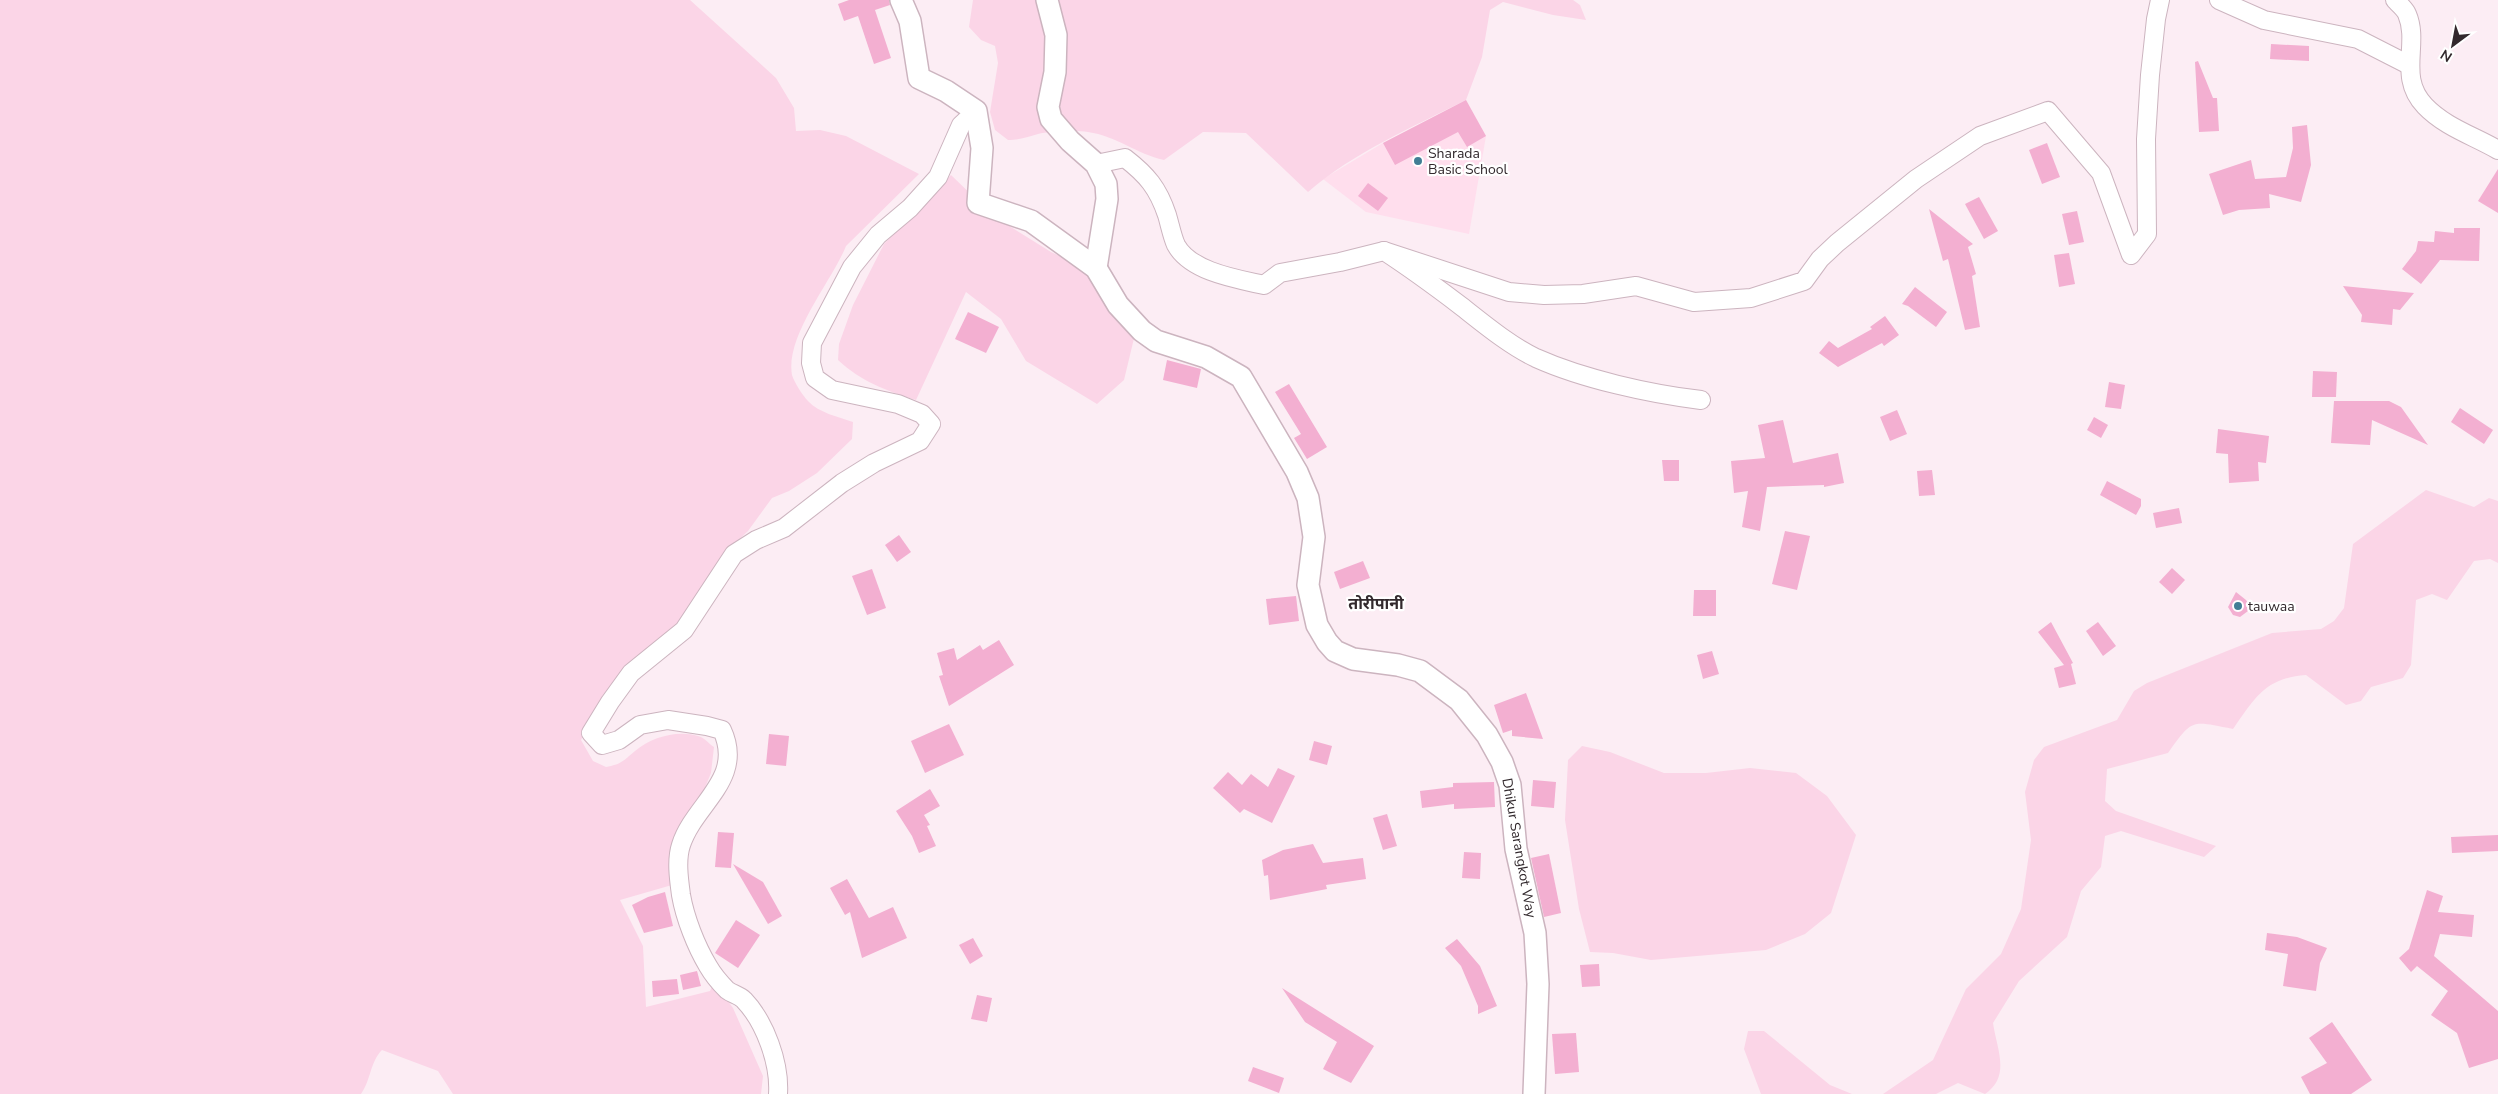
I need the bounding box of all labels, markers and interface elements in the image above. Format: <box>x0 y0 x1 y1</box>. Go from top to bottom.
north arrow <box>2428 20 2478 70</box>
text: N <box>2437 45 2456 66</box>
place label: Sharada Basic School <box>1428 144 1509 179</box>
marker: Sharada Basic School <box>1412 155 1424 167</box>
district label: तोरीपानी <box>1348 593 1404 615</box>
place label: tauwaa <box>2248 597 2295 616</box>
marker: tauwaa <box>2232 600 2244 612</box>
street label: Dhikur Sarangkot Way <box>1497 777 1541 920</box>

